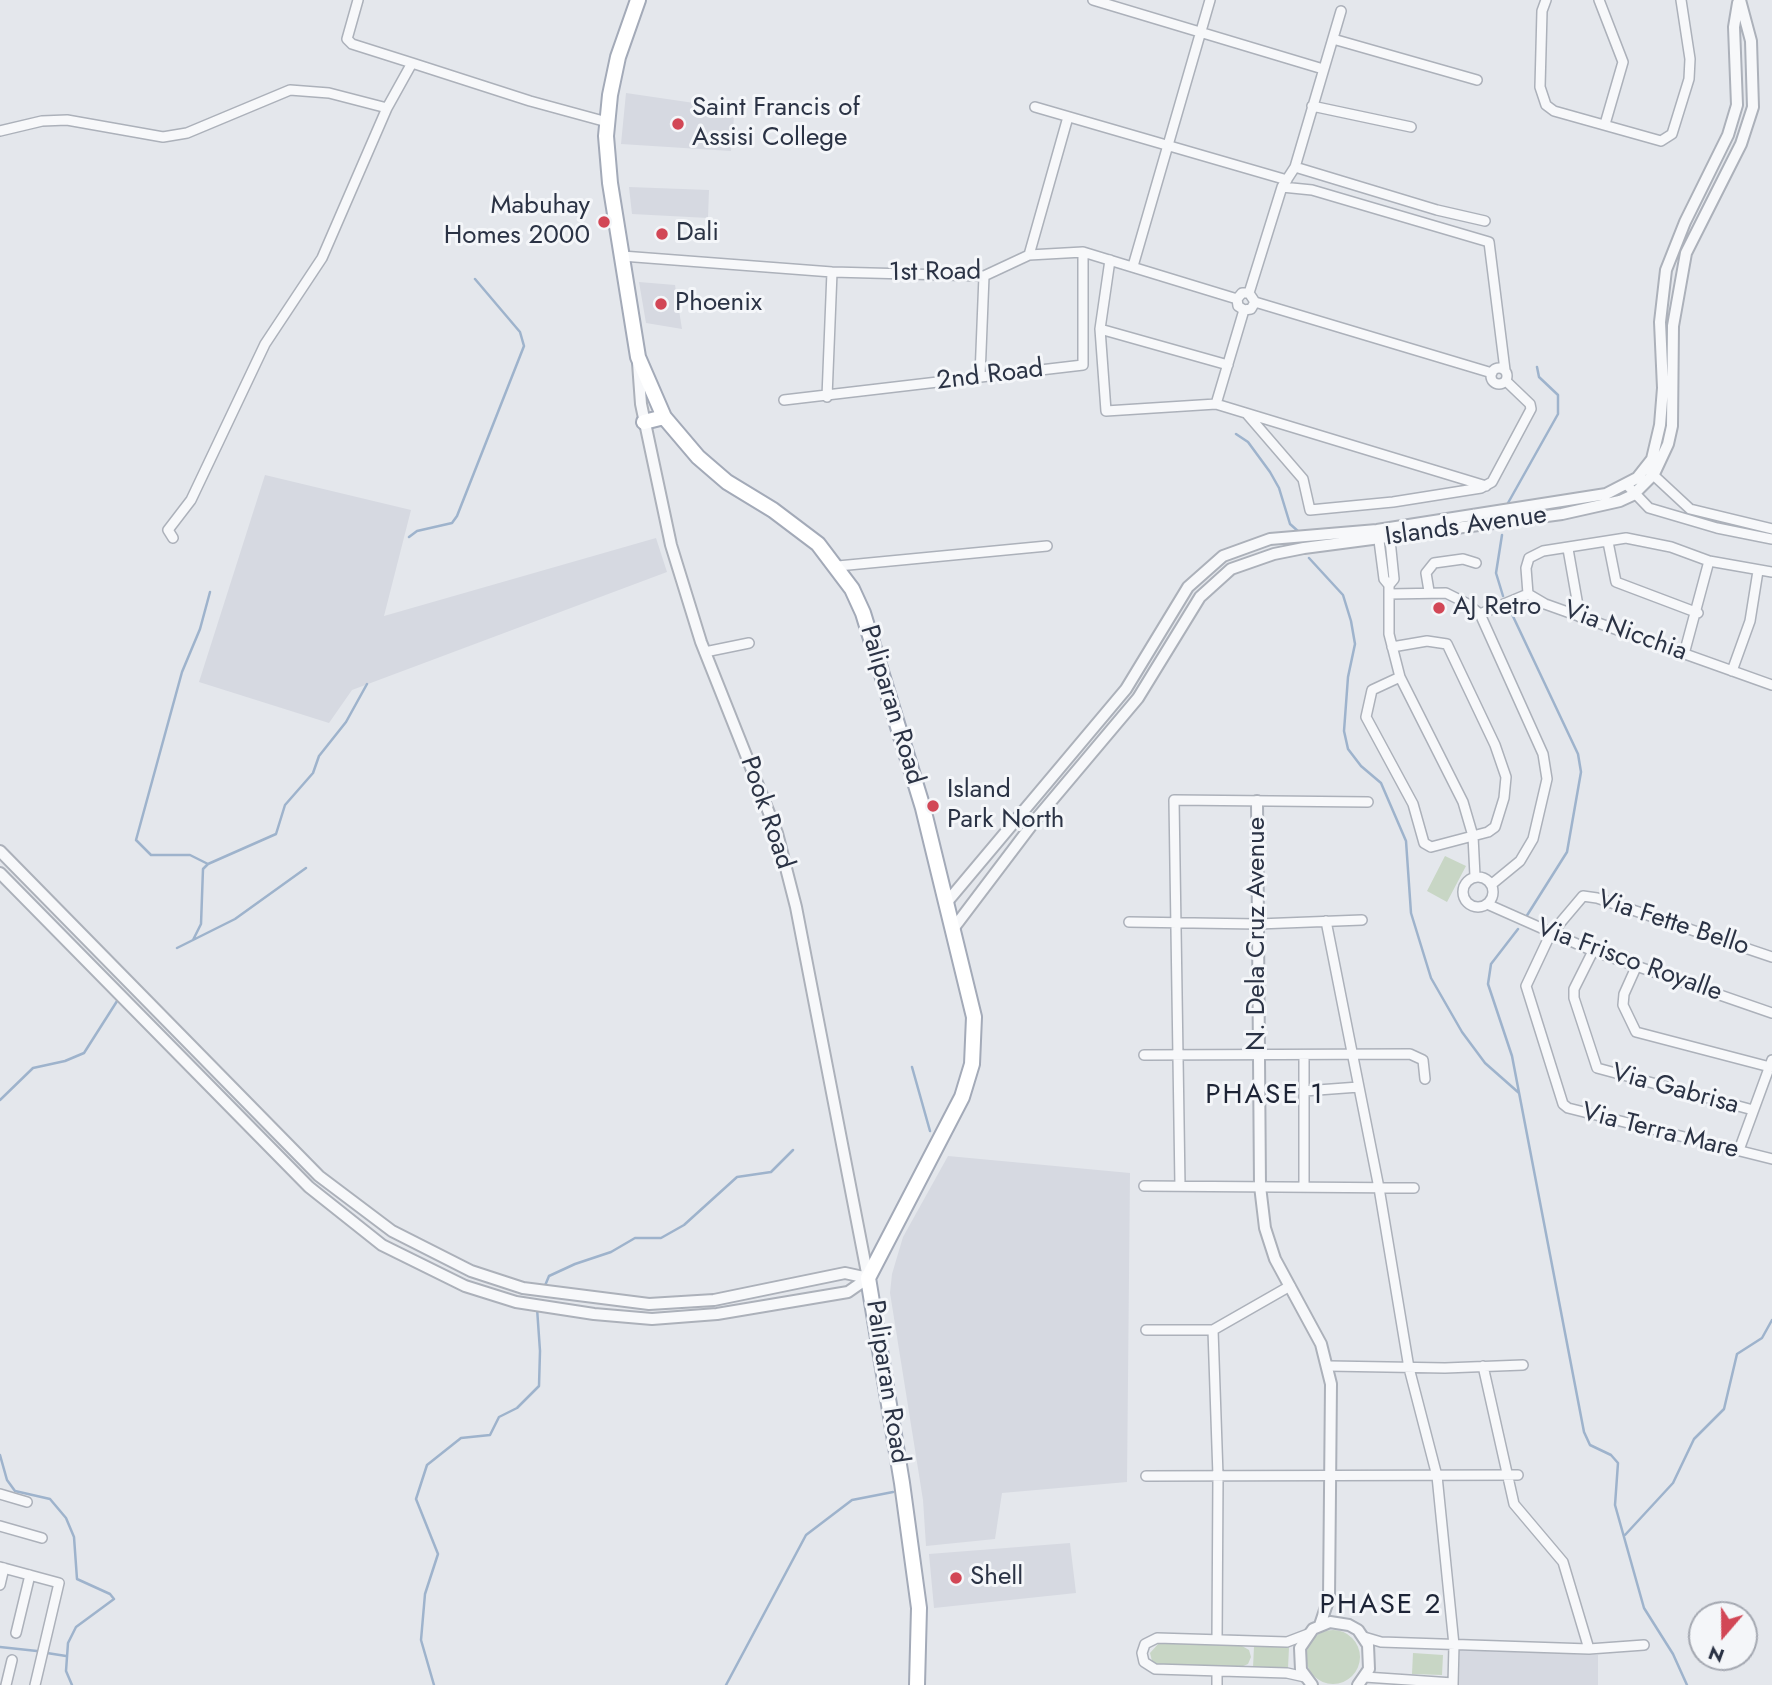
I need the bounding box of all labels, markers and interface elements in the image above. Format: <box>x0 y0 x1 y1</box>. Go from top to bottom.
place label: Saint Francis of Assisi College <box>692 93 860 154</box>
marker: Saint Francis of Assisi College <box>670 116 686 132</box>
place label: Mabuhay Homes 2000 <box>444 191 590 252</box>
marker: Mabuhay Homes 2000 <box>596 214 612 230</box>
place label: Dali <box>676 218 719 250</box>
marker: Dali <box>654 226 670 242</box>
street label: 1st Road <box>889 257 981 289</box>
place label: Phoenix <box>675 288 762 320</box>
marker: Phoenix <box>653 296 669 312</box>
street label: 2nd Road <box>935 354 1045 398</box>
street label: Islands Avenue <box>1383 500 1549 554</box>
place label: AJ Retro <box>1453 592 1541 624</box>
street label: Via Nicchia <box>1559 595 1691 669</box>
marker: AJ Retro <box>1431 600 1447 616</box>
street label: Paliparan Road <box>852 622 930 788</box>
street label: Pook Road <box>732 753 800 873</box>
place label: Island Park North <box>947 775 1064 836</box>
marker: Island Park North <box>925 798 941 814</box>
street label: N. Dela Cruz Avenue <box>1242 817 1274 1051</box>
street label: Via Fette Bello <box>1593 885 1753 963</box>
street label: Via Frisco Royalle <box>1532 913 1726 1009</box>
street label: Via Gabrisa <box>1608 1058 1742 1122</box>
district label: PHASE 1 <box>1206 1079 1324 1113</box>
street label: Via Terra Mare <box>1578 1097 1742 1167</box>
street label: Paliparan Road <box>858 1298 914 1466</box>
place label: Shell <box>970 1562 1023 1594</box>
marker: Shell <box>948 1570 964 1586</box>
district label: PHASE 2 <box>1320 1589 1442 1623</box>
north arrow <box>1688 1601 1758 1671</box>
text: N <box>1705 1639 1728 1670</box>

